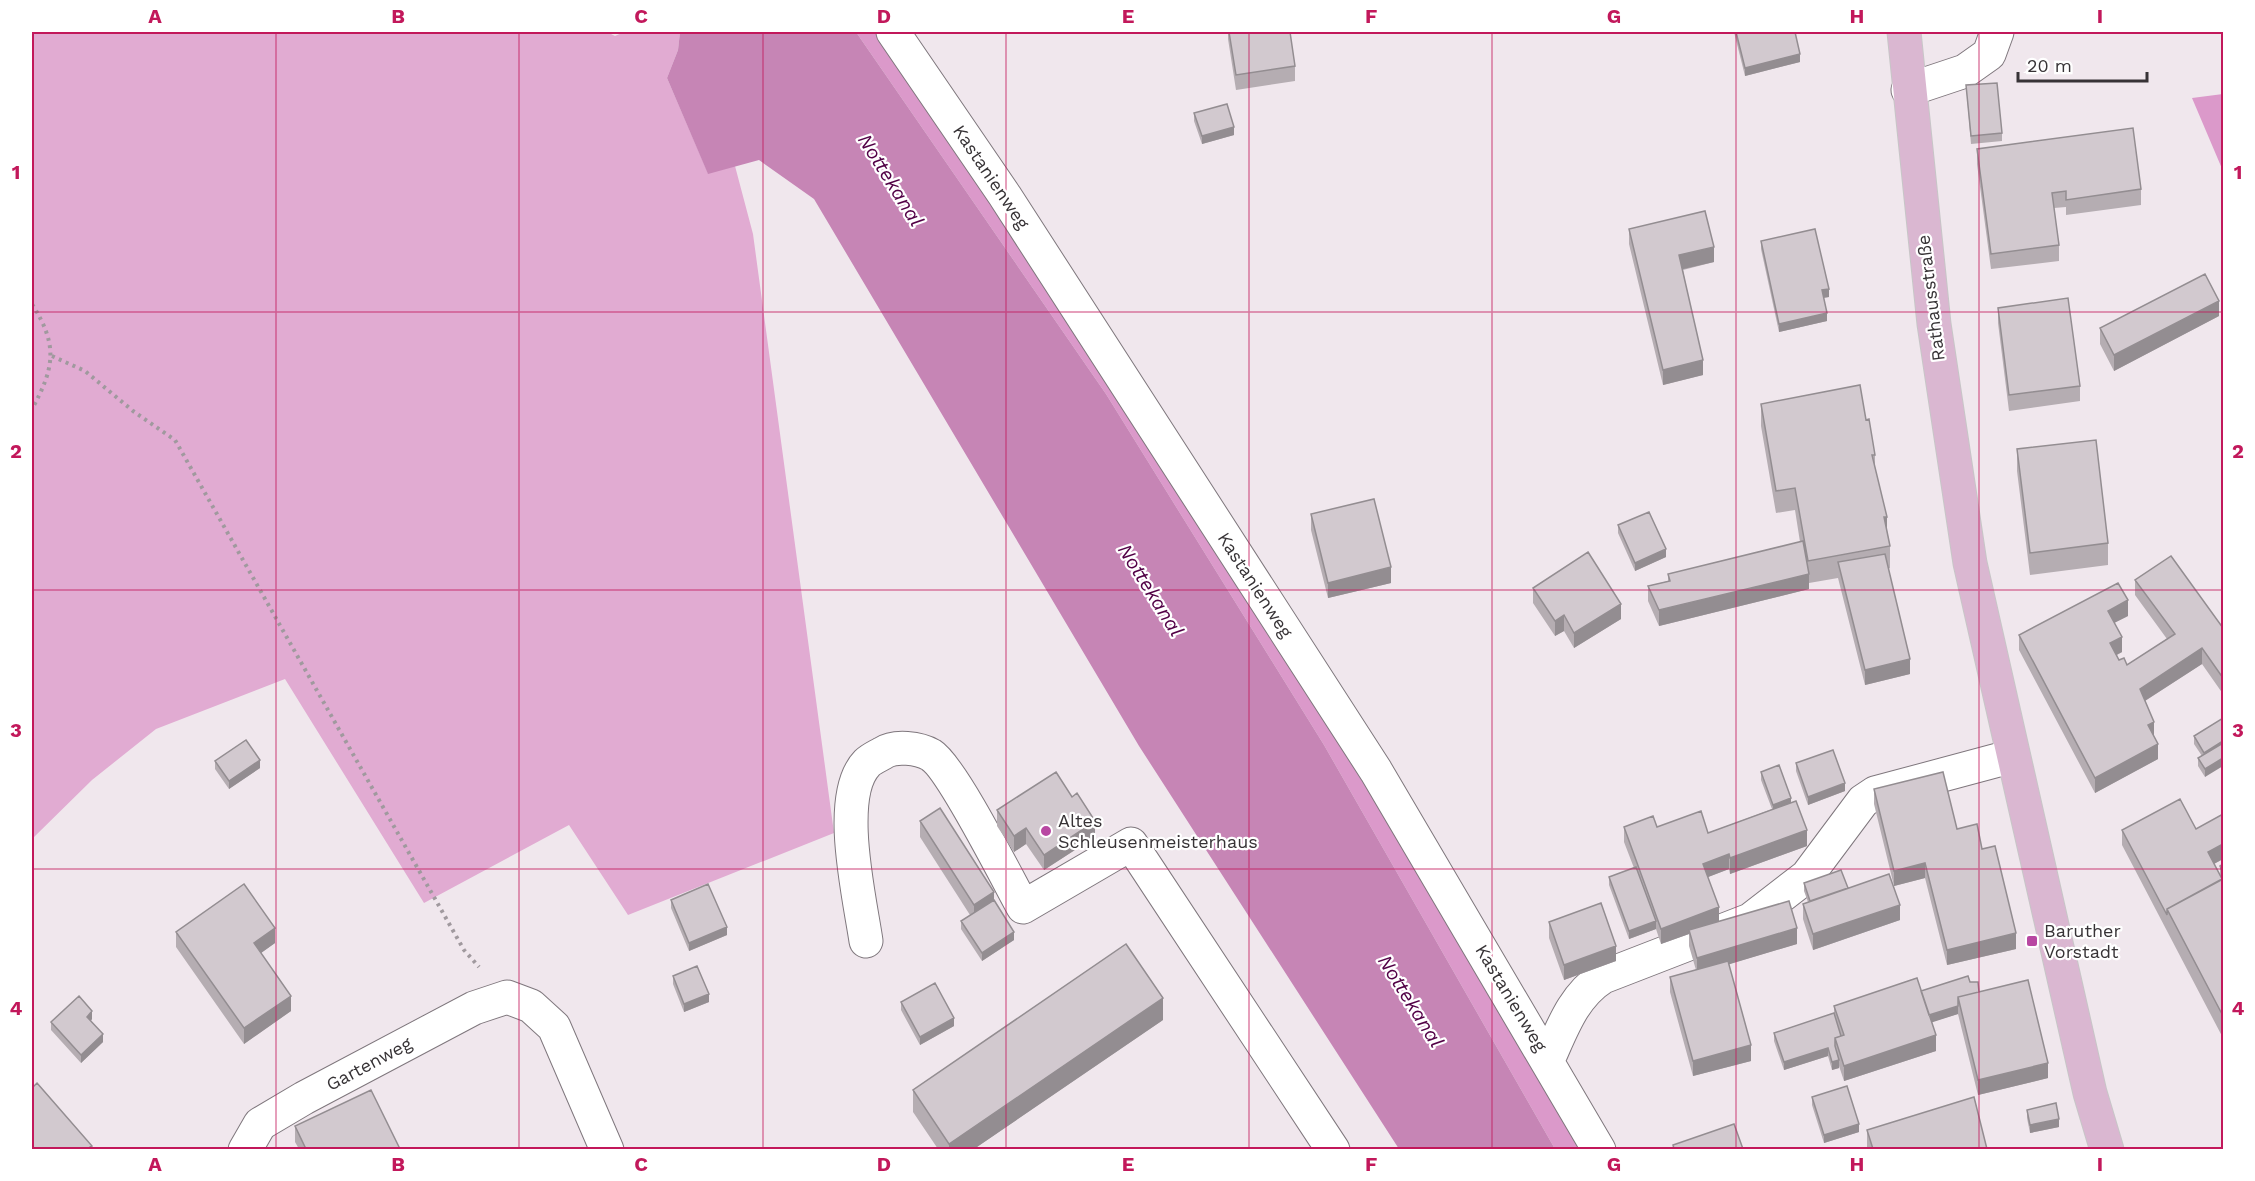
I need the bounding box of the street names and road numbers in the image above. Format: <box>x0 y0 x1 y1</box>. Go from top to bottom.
street label: Kastanienweg <box>949 121 1034 233</box>
street label: Rathausstraße <box>1912 234 1949 362</box>
street label: Kastanienweg <box>1214 528 1297 642</box>
street label: Kastanienweg <box>1471 940 1552 1055</box>
street label: Gartenweg <box>322 1032 415 1095</box>

